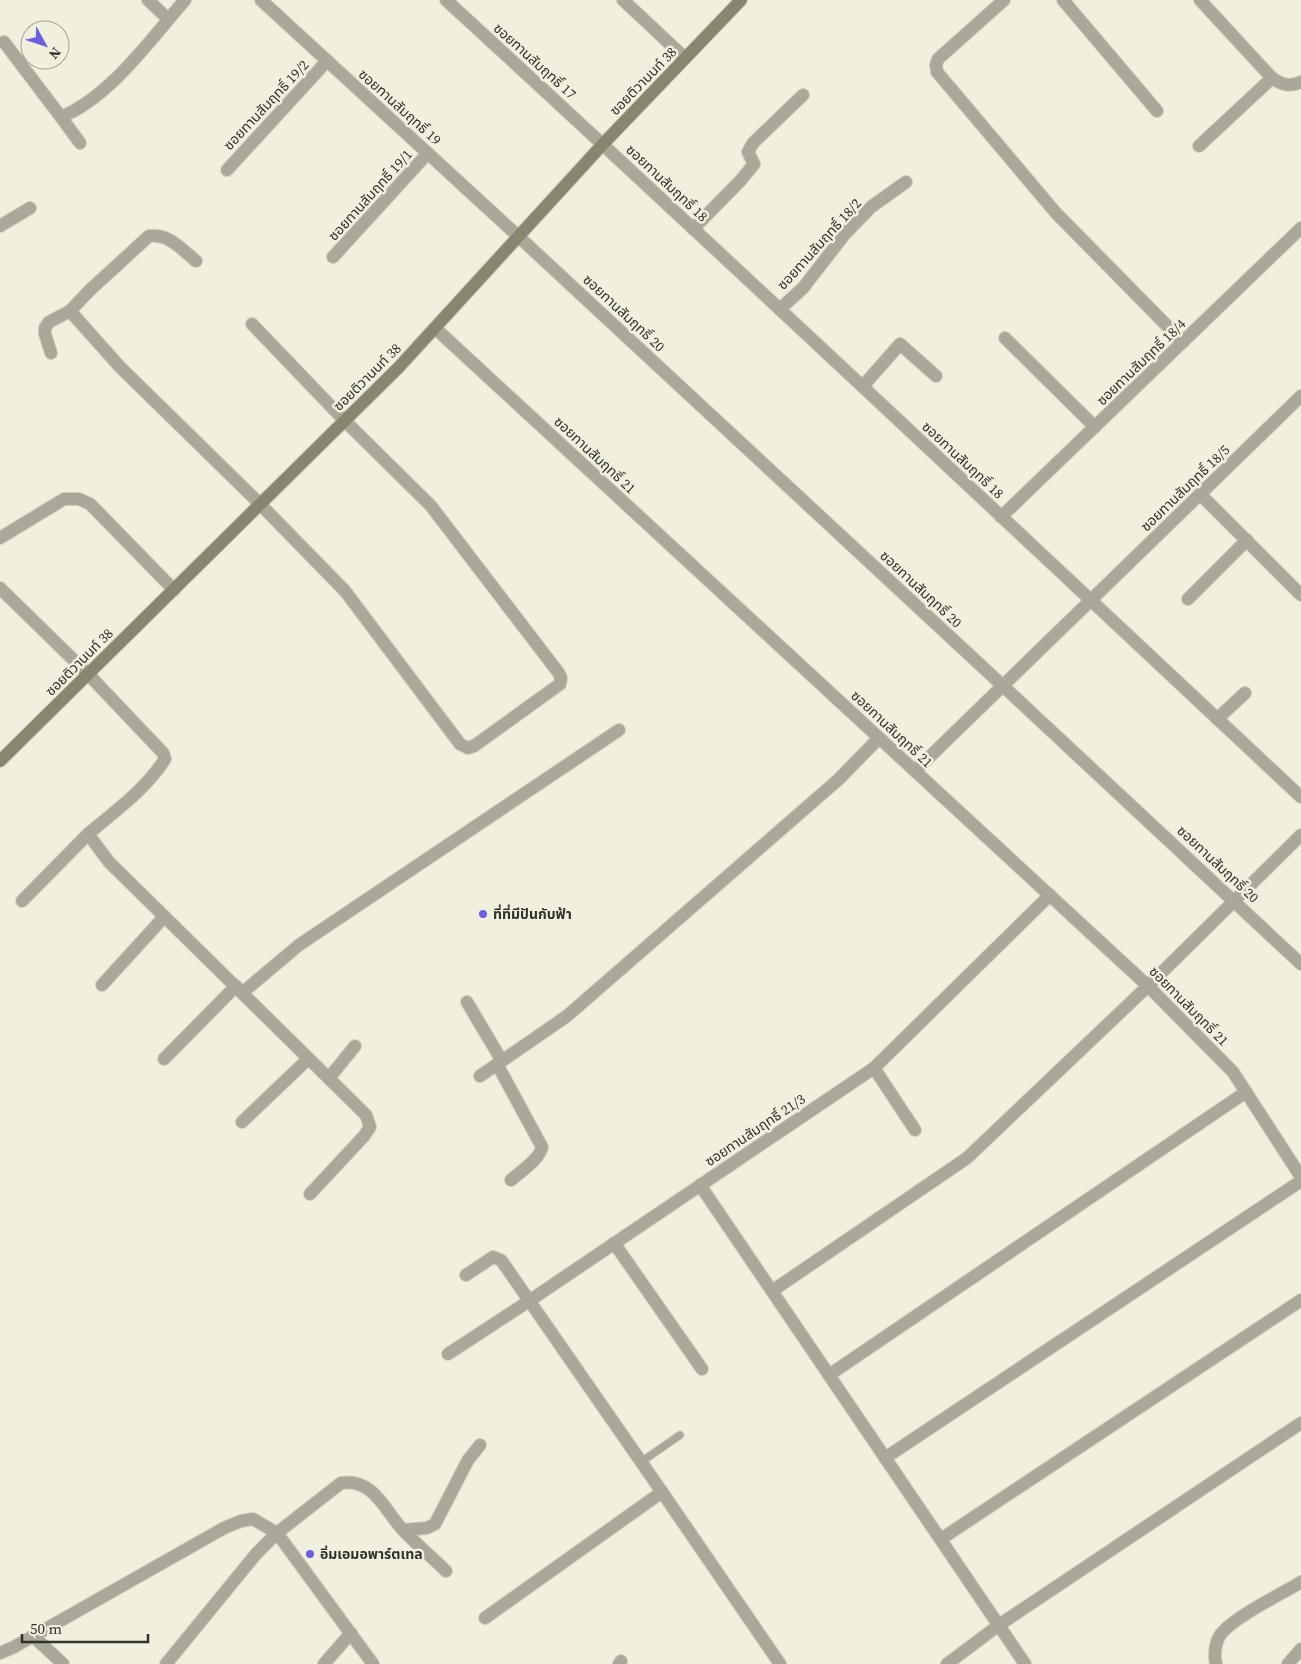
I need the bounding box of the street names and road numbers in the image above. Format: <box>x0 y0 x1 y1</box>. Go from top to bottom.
street label: ซอยทานสัมฤทธิ์ 17 <box>489 18 581 104</box>
street label: ซอยติวานนท์ 38 <box>605 42 681 120</box>
street label: ซอยทานสัมฤทธิ์ 19/2 <box>219 55 313 155</box>
street label: ซอยทานสัมฤทธิ์ 19 <box>354 64 446 150</box>
street label: ซอยทานสัมฤทธิ์ 18 <box>622 140 712 226</box>
street label: ซอยทานสัมฤทธิ์ 19/1 <box>323 145 417 245</box>
street label: ซอยทานสัมฤทธิ์ 18/2 <box>772 194 866 294</box>
street label: ซอยทานสัมฤทธิ์ 20 <box>579 270 669 356</box>
street label: ซอยทานสัมฤทธิ์ 18/4 <box>1092 314 1190 410</box>
street label: ซอยติวานนท์ 38 <box>329 339 405 415</box>
street label: ซอยทานสัมฤทธิ์ 21 <box>550 412 640 498</box>
street label: ซอยทานสัมฤทธิ์ 18 <box>918 417 1008 503</box>
street label: ซอยทานสัมฤทธิ์ 18/5 <box>1136 440 1234 536</box>
street label: ซอยทานสัมฤทธิ์ 20 <box>876 546 966 632</box>
street label: ซอยติวานนท์ 38 <box>41 624 117 700</box>
street label: ซอยทานสัมฤทธิ์ 21 <box>847 686 937 772</box>
street label: ซอยทานสัมฤทธิ์ 20 <box>1173 821 1263 907</box>
street label: ซอยทานสัมฤทธิ์ 21 <box>1145 962 1233 1050</box>
street label: ซอยทานสัมฤทธิ์ 21/3 <box>701 1089 809 1171</box>

